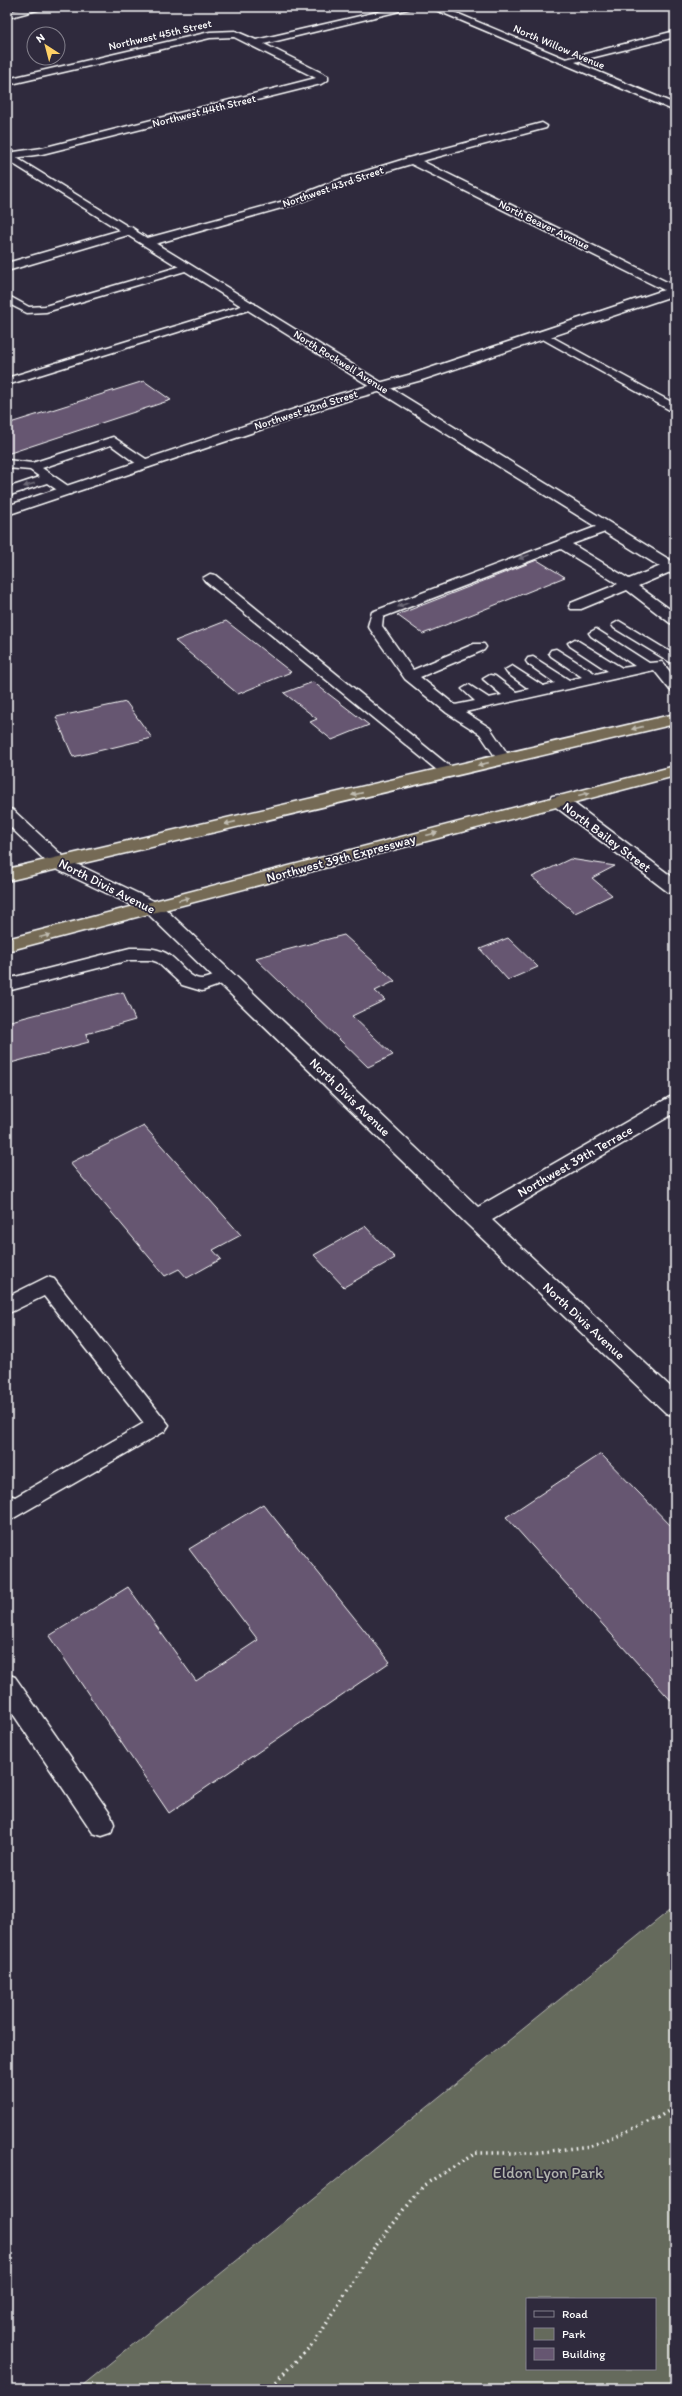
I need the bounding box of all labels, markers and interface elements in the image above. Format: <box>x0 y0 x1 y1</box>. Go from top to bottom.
street label: Northwest 45th Street <box>107 17 213 53</box>
street label: North Willow Avenue <box>511 22 607 72</box>
north arrow <box>26 26 66 66</box>
text: N <box>34 31 47 46</box>
street label: Northwest 44th Street <box>151 92 257 130</box>
street label: Northwest 43rd Street <box>281 164 385 210</box>
street label: North Beaver Avenue <box>496 197 592 253</box>
street label: North Rockwell Avenue <box>291 327 391 397</box>
street label: Northwest 42nd Street <box>253 387 359 433</box>
one-way arrow <box>22 482 34 488</box>
one-way arrow <box>518 555 530 561</box>
one-way arrow <box>397 602 409 608</box>
one-way arrow <box>631 725 643 731</box>
one-way arrow <box>477 761 489 767</box>
one-way arrow <box>578 790 591 796</box>
one-way arrow <box>350 791 363 797</box>
street label: North Bailey Street <box>560 799 654 875</box>
one-way arrow <box>224 821 236 827</box>
one-way arrow <box>425 830 438 836</box>
street label: Northwest 39th Expressway <box>265 831 417 885</box>
street label: North Divis Avenue <box>56 855 158 917</box>
one-way arrow <box>178 896 190 902</box>
one-way arrow <box>39 932 51 938</box>
street label: North Divis Avenue <box>307 1055 393 1139</box>
street label: Northwest 39th Terrace <box>515 1122 635 1200</box>
street label: North Divis Avenue <box>540 1279 628 1363</box>
park label: Eldon Lyon Park <box>493 2163 604 2182</box>
legend <box>526 2298 656 2370</box>
text: Road <box>562 2307 588 2321</box>
text: Park <box>562 2327 586 2341</box>
text: Building <box>562 2347 606 2361</box>

